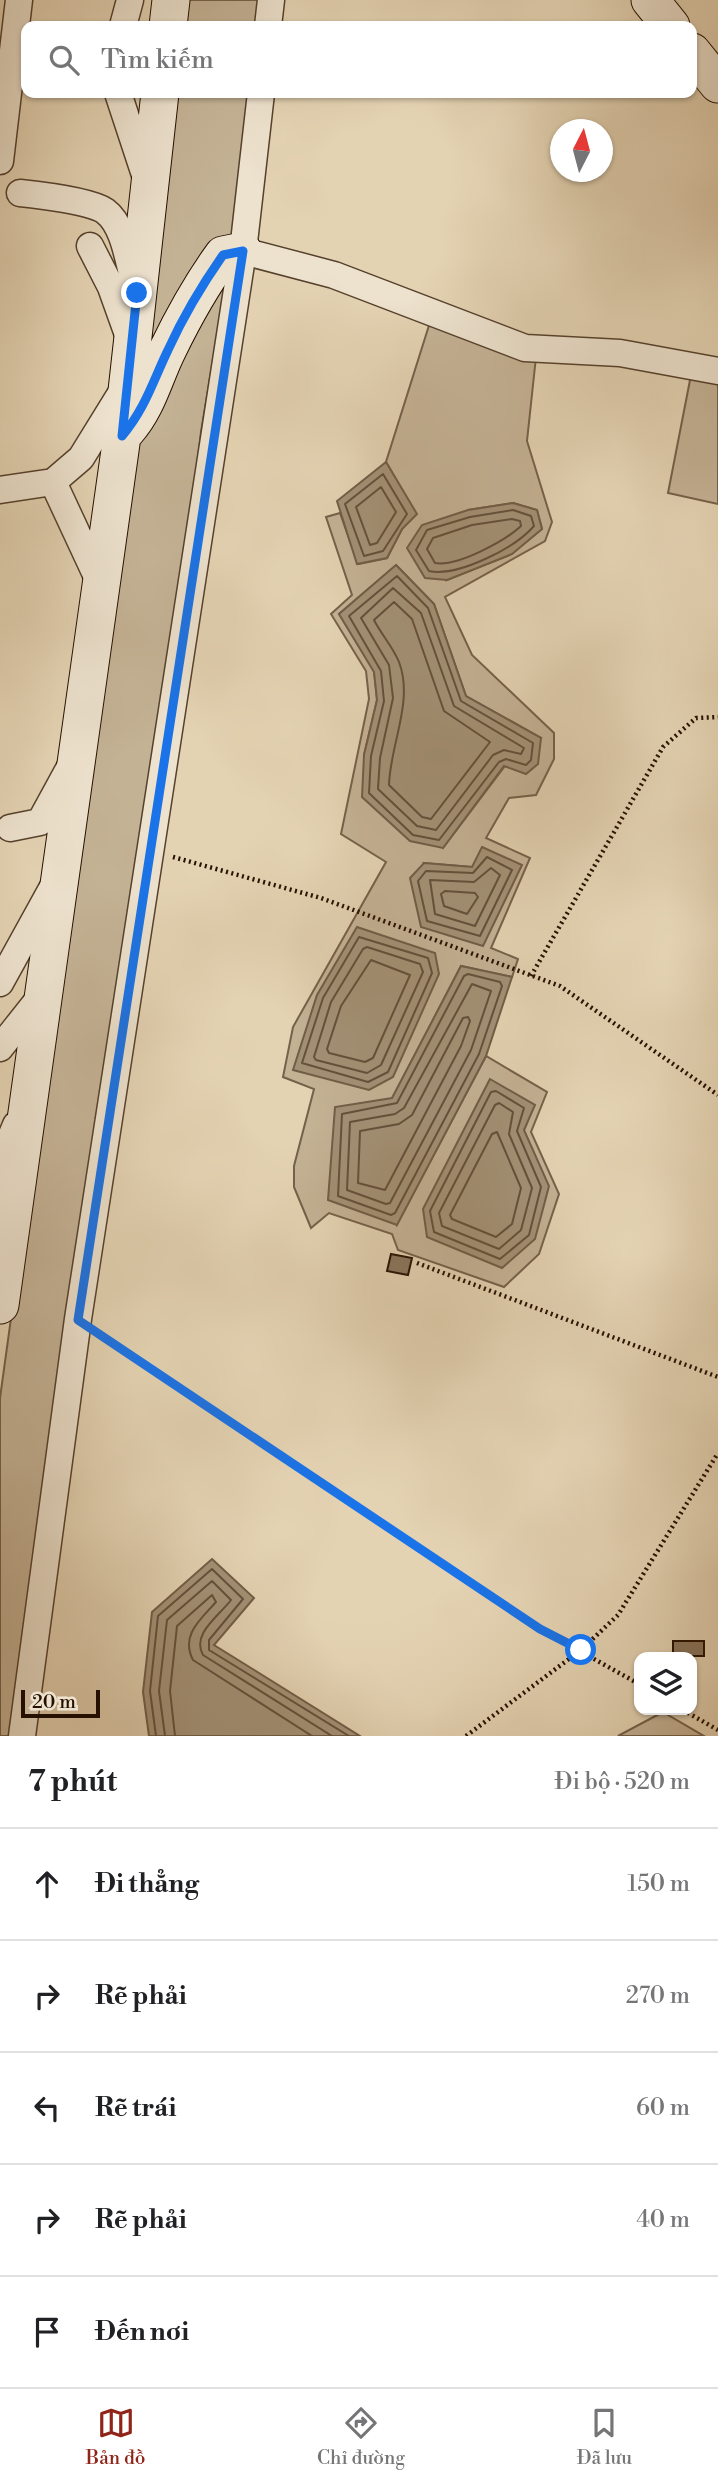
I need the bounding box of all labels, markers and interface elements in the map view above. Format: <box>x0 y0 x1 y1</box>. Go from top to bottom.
search box <box>21 21 697 98</box>
icon: search <box>45 41 83 79</box>
text: Tìm kiếm <box>101 44 214 76</box>
north arrow <box>550 119 613 182</box>
route end <box>121 277 152 308</box>
route start <box>565 1634 596 1665</box>
map controls <box>634 1652 697 1715</box>
button: layers <box>634 1652 697 1715</box>
scale bar <box>21 1687 100 1719</box>
text: 20 m <box>32 1690 76 1714</box>
text: 7 phút <box>28 1763 117 1801</box>
text: Đi bộ · 520 m <box>555 1768 690 1796</box>
icon: ahead <box>28 1865 66 1903</box>
text: Đi thẳng <box>95 1868 199 1900</box>
text: 150 m <box>627 1870 690 1898</box>
icon: right <box>28 1977 66 2015</box>
text: Rẽ phải <box>95 1980 187 2012</box>
text: 270 m <box>626 1982 690 2010</box>
icon: left <box>28 2089 66 2127</box>
text: Rẽ trái <box>95 2092 176 2124</box>
text: 60 m <box>636 2094 690 2122</box>
icon: right <box>28 2201 66 2239</box>
text: Rẽ phải <box>95 2204 187 2236</box>
text: 40 m <box>636 2206 690 2234</box>
icon: arrive <box>28 2313 66 2351</box>
text: Đến nơi <box>95 2316 189 2348</box>
tab: Bản đồ <box>86 2404 145 2470</box>
tab: Chỉ đường <box>317 2404 405 2470</box>
tab: Đã lưu <box>577 2404 632 2470</box>

